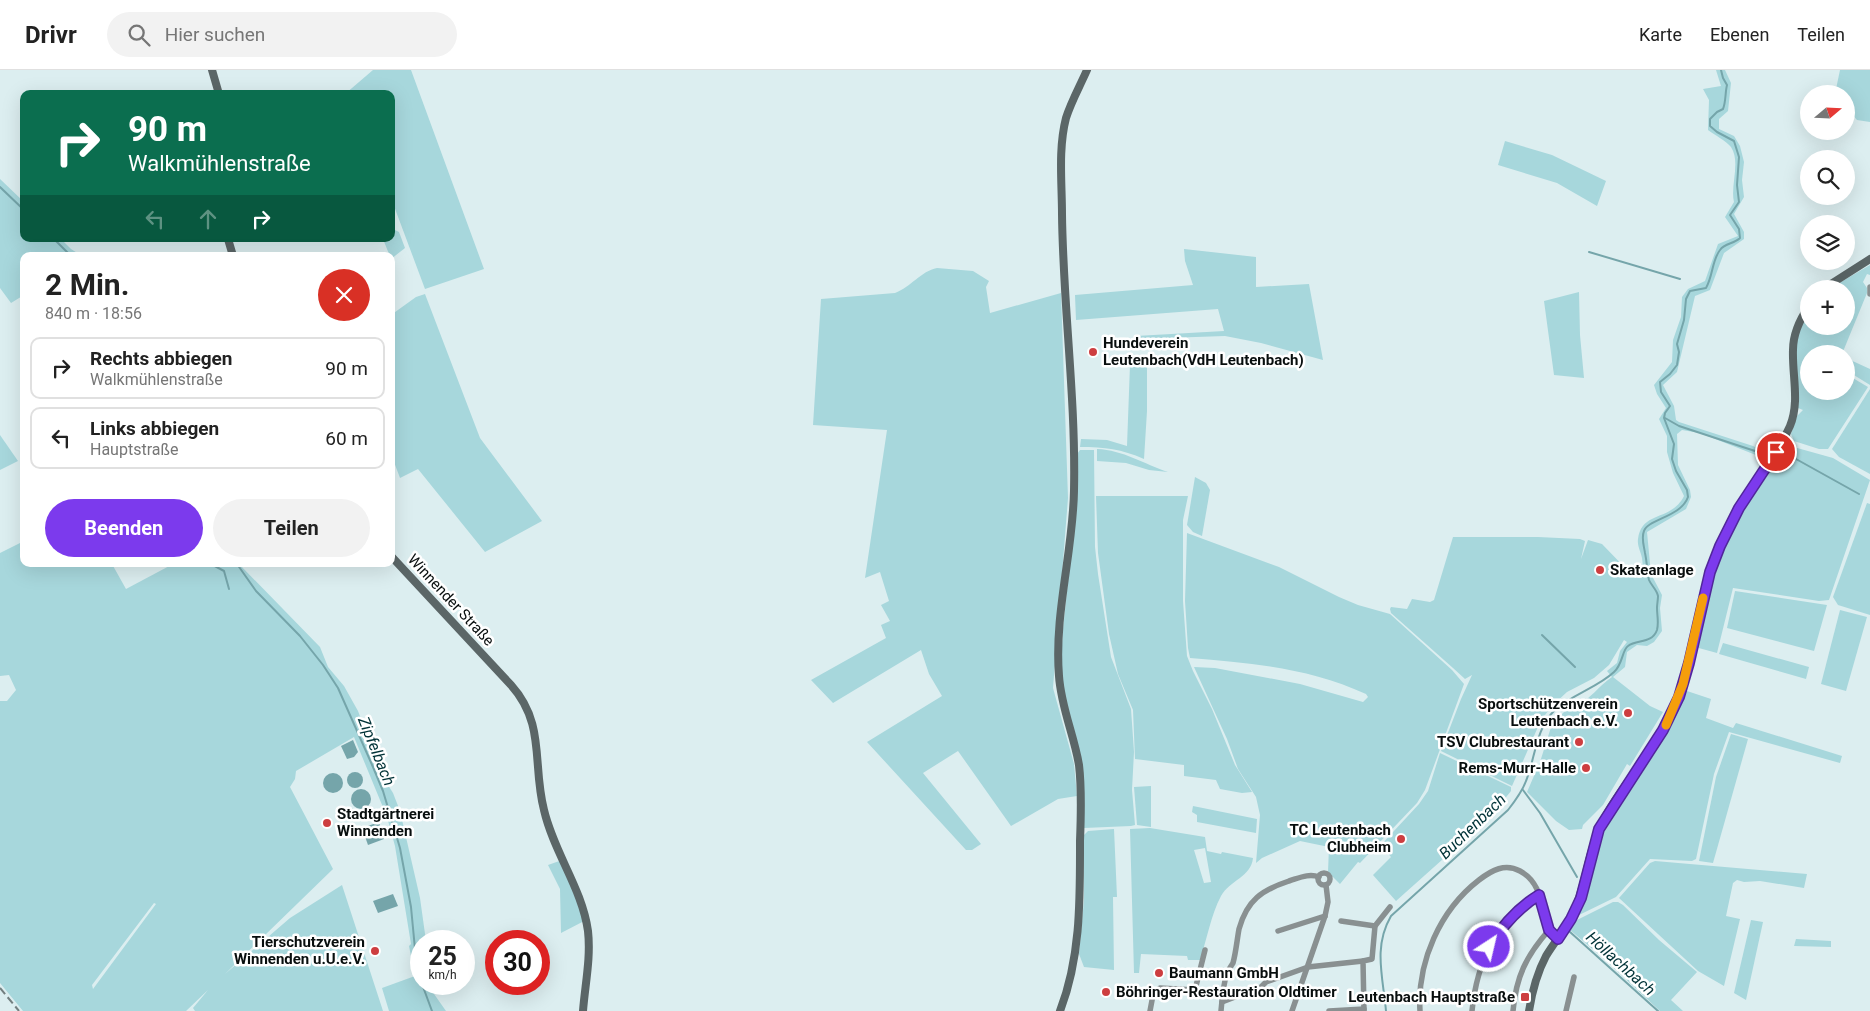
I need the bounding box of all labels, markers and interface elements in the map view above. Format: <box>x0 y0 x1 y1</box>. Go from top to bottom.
search box <box>107 12 457 57</box>
text: Drivr <box>25 21 77 49</box>
icon: search <box>125 21 153 49</box>
text: Hier suchen <box>165 23 265 46</box>
text: Karte <box>1639 24 1682 45</box>
text: Ebenen <box>1710 24 1769 45</box>
text: Teilen <box>1797 24 1845 45</box>
north arrow <box>1800 85 1855 140</box>
map controls <box>1800 85 1855 400</box>
text: 90 m <box>128 109 207 150</box>
icon: right <box>45 110 110 175</box>
button: search <box>1800 150 1855 205</box>
text: Walkmühlenstraße <box>128 151 311 176</box>
icon: left <box>141 205 169 233</box>
icon: ahead <box>194 205 222 233</box>
icon: right <box>247 205 275 233</box>
button: layers <box>1800 215 1855 270</box>
text: 2 Min. <box>45 267 129 302</box>
button: close <box>318 269 370 321</box>
button: + <box>1800 280 1855 335</box>
text: 840 m · 18:56 <box>45 304 142 323</box>
place label: Hundeverein Leutenbach(VdH Leutenbach) <box>1103 334 1304 369</box>
button: − <box>1800 345 1855 400</box>
marker: Hundeverein Leutenbach(VdH Leutenbach) <box>1087 346 1099 358</box>
text: Rechts abbiegen <box>90 347 232 370</box>
icon: right <box>47 354 75 382</box>
text: 90 m <box>325 357 368 380</box>
text: Walkmühlenstraße <box>90 370 223 389</box>
text: Links abbiegen <box>90 417 219 440</box>
icon: left <box>47 424 75 452</box>
text: 60 m <box>325 427 368 450</box>
pin <box>1755 431 1797 473</box>
icon: arrive <box>1762 438 1790 466</box>
text: Hauptstraße <box>90 440 178 459</box>
button: Beenden <box>45 499 203 557</box>
button: Teilen <box>213 499 370 557</box>
street label: Winnender Straße <box>404 550 498 650</box>
place label: Skateanlage <box>1610 561 1694 579</box>
marker: Skateanlage <box>1594 564 1606 576</box>
place label: Sportschützenverein Leutenbach e.V. <box>1478 695 1618 730</box>
marker: Sportschützenverein Leutenbach e.V. <box>1622 707 1634 719</box>
water label: Zipfelbach <box>354 713 399 789</box>
place label: TSV Clubrestaurant <box>1437 733 1569 751</box>
marker: TSV Clubrestaurant <box>1573 736 1585 748</box>
place label: Rems-Murr-Halle <box>1459 759 1576 777</box>
marker: Rems-Murr-Halle <box>1580 762 1592 774</box>
water label: Buchenbach <box>1435 790 1510 863</box>
place label: Stadtgärtnerei Winnenden <box>337 805 434 840</box>
marker: Stadtgärtnerei Winnenden <box>321 817 333 829</box>
place label: TC Leutenbach Clubheim <box>1289 821 1391 856</box>
marker: TC Leutenbach Clubheim <box>1395 833 1407 845</box>
position arrow <box>1462 920 1514 972</box>
water label: Höllachbach <box>1582 927 1659 999</box>
speed limit sign: 30 <box>485 930 550 995</box>
place label: Tierschutzverein Winnenden u.U.e.V. <box>234 933 365 968</box>
text: 25 <box>428 942 457 971</box>
marker: Tierschutzverein Winnenden u.U.e.V. <box>369 945 381 957</box>
place label: Baumann GmbH <box>1169 964 1279 982</box>
marker: Baumann GmbH <box>1153 967 1165 979</box>
text: km/h <box>428 968 457 982</box>
place label: Böhringer-Restauration Oldtimer <box>1116 983 1337 1001</box>
marker: Böhringer-Restauration Oldtimer <box>1100 986 1112 998</box>
place label: Leutenbach Hauptstraße <box>1348 988 1515 1006</box>
marker: Leutenbach Hauptstraße <box>1519 991 1531 1003</box>

